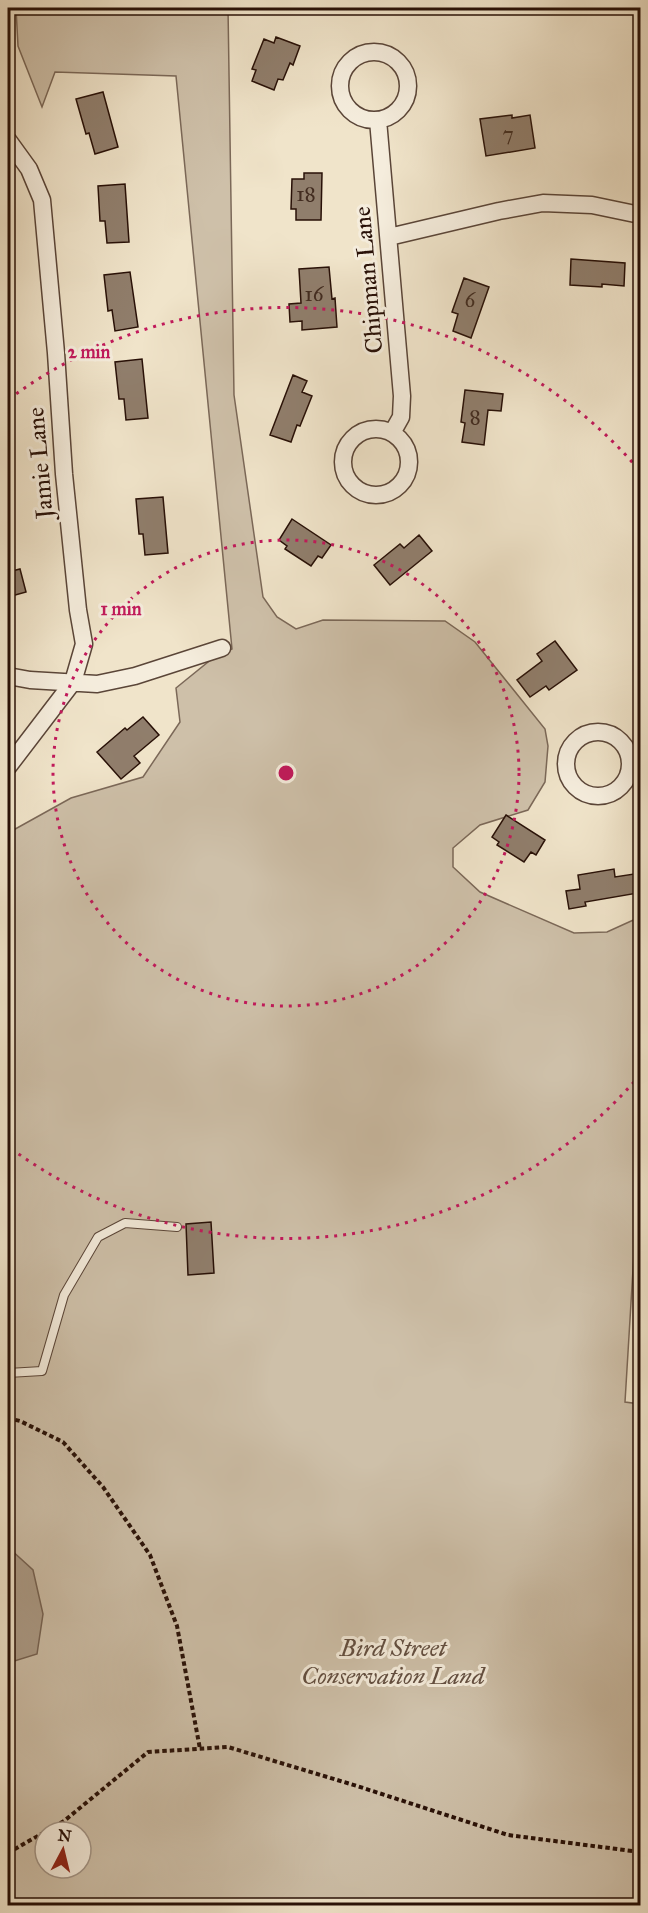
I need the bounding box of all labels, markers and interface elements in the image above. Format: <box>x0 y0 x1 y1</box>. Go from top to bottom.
house number: 7 <box>502 121 514 147</box>
house number: 18 <box>296 181 316 207</box>
street label: Chipman Lane <box>347 205 389 355</box>
house number: 16 <box>304 281 325 307</box>
house number: 6 <box>465 287 477 313</box>
text: 2 min <box>68 341 111 363</box>
house number: 8 <box>469 404 481 430</box>
street label: Jamie Lane <box>20 406 60 523</box>
text: 1 min <box>101 598 142 620</box>
centre of rings <box>276 763 296 783</box>
park label: Bird Street Conservation Land <box>302 1633 486 1691</box>
north arrow <box>33 1820 93 1880</box>
text: N <box>57 1825 73 1846</box>

